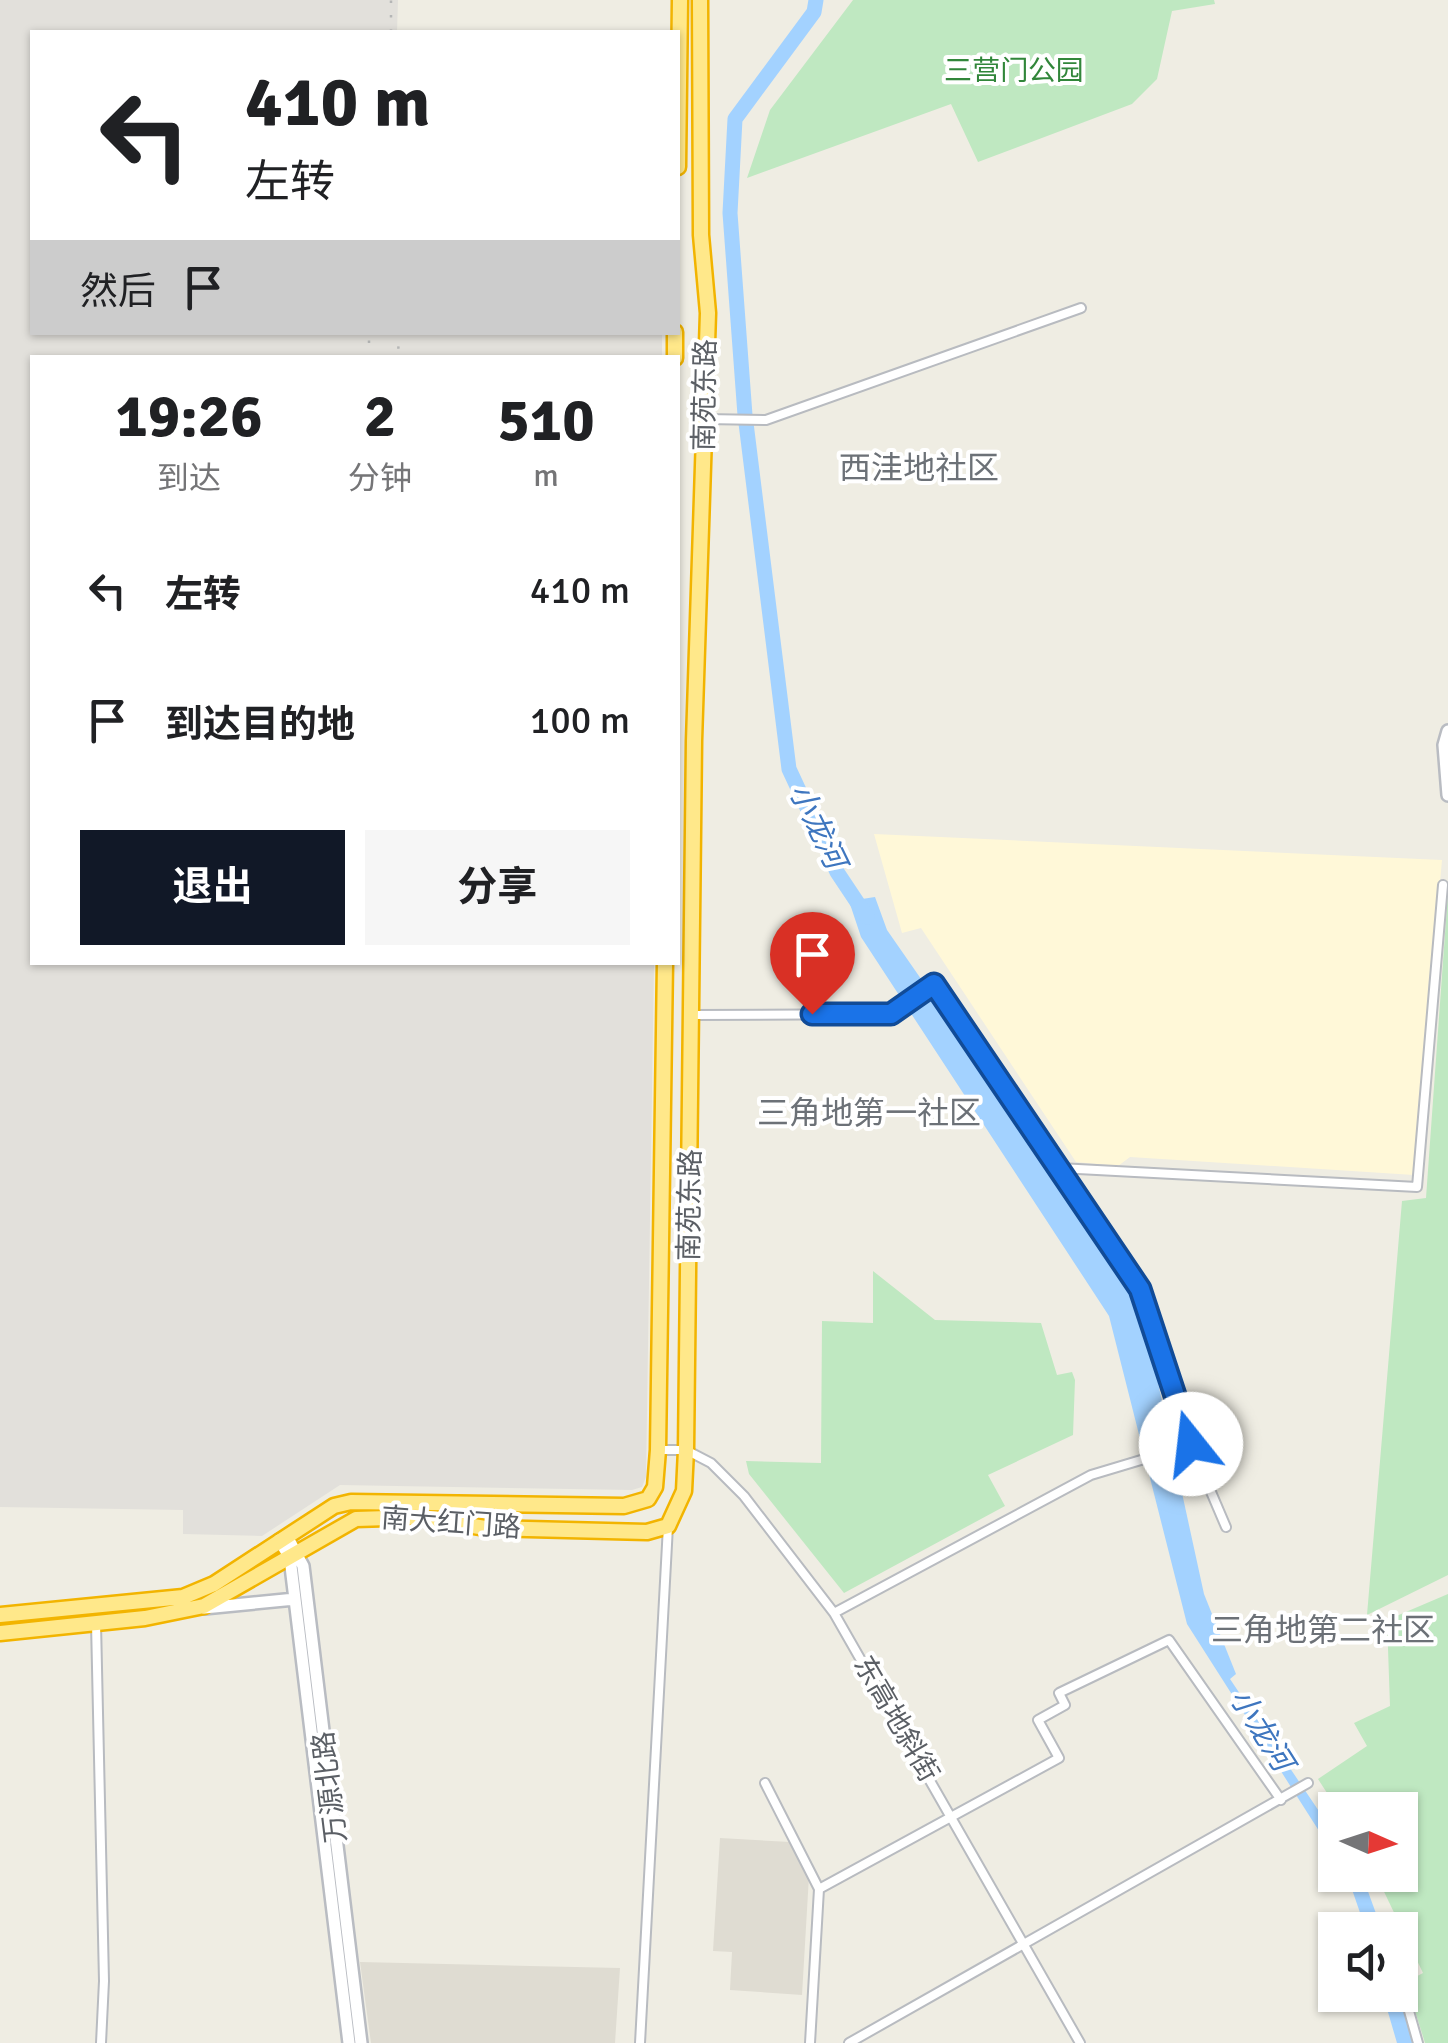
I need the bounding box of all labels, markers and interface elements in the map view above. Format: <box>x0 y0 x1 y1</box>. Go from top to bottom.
park label: 三营门公园 <box>944 54 1084 88</box>
text: 410 m <box>245 59 430 145</box>
icon: left <box>80 70 210 200</box>
text: 左转 <box>245 155 335 210</box>
icon: arrive <box>176 260 231 315</box>
text: 然后 <box>80 268 156 315</box>
street label: 南苑东路 <box>687 339 723 451</box>
text: 19:26 <box>115 380 263 454</box>
text: 2 <box>364 380 396 454</box>
text: 510 <box>497 384 595 458</box>
district label: 西洼地社区 <box>839 449 999 488</box>
text: m <box>533 456 559 495</box>
text: 到达 <box>157 459 221 498</box>
text: 分钟 <box>348 459 412 498</box>
icon: left <box>80 563 135 618</box>
text: 410 m <box>530 567 630 614</box>
text: 左转 <box>165 571 241 618</box>
icon: arrive <box>80 693 135 748</box>
text: 100 m <box>530 697 630 744</box>
text: 到达目的地 <box>165 701 355 748</box>
water label: 小龙河 <box>781 777 856 879</box>
button: 退出 <box>80 830 345 945</box>
button: 分享 <box>365 830 630 945</box>
pin <box>770 912 855 1015</box>
icon: arrive <box>785 927 840 982</box>
district label: 三角地第一社区 <box>757 1094 981 1133</box>
street label: 南苑东路 <box>672 1149 708 1261</box>
position arrow <box>1139 1392 1243 1496</box>
street label: 南大红门路 <box>380 1501 522 1545</box>
district label: 三角地第二社区 <box>1211 1611 1435 1650</box>
street label: 东高地斜街 <box>846 1650 946 1788</box>
water label: 小龙河 <box>1221 1682 1303 1782</box>
street label: 万源北路 <box>306 1729 354 1845</box>
north arrow <box>1318 1792 1418 1892</box>
map controls <box>1318 1792 1418 2012</box>
button: sound <box>1318 1912 1418 2012</box>

